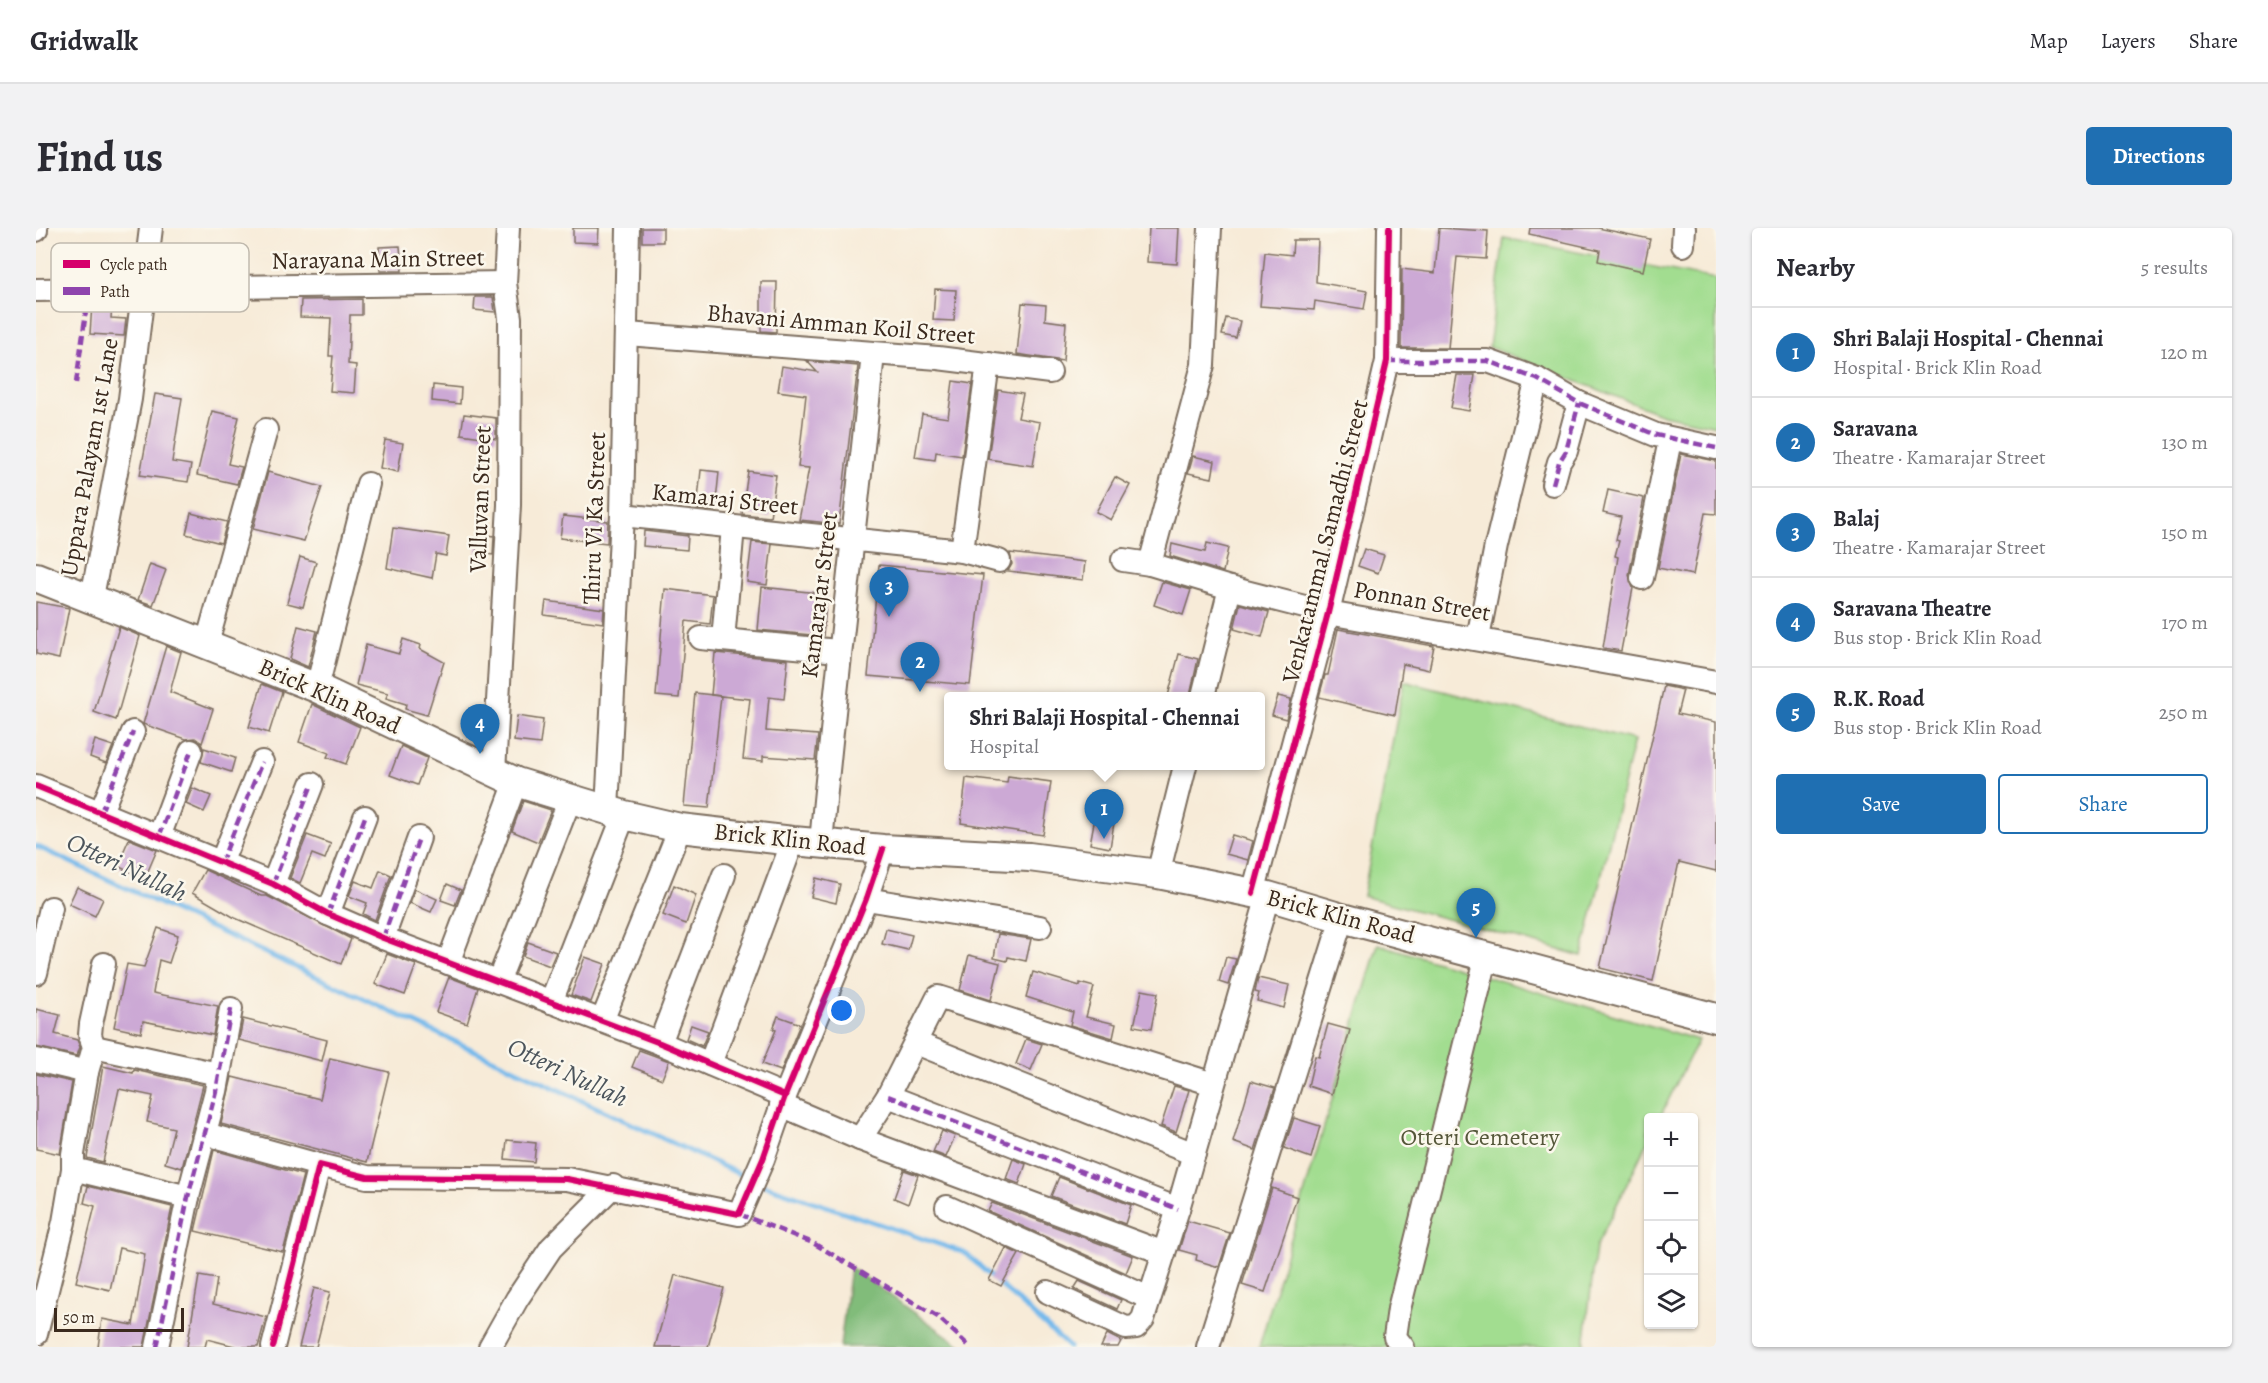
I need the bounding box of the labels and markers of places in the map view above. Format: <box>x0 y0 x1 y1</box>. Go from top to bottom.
pin: 3 <box>870 568 908 617</box>
pin: 2 <box>900 642 940 692</box>
pin: 4 <box>460 704 500 754</box>
pin: 1 <box>1084 790 1124 839</box>
pin: 5 <box>1456 888 1496 938</box>

